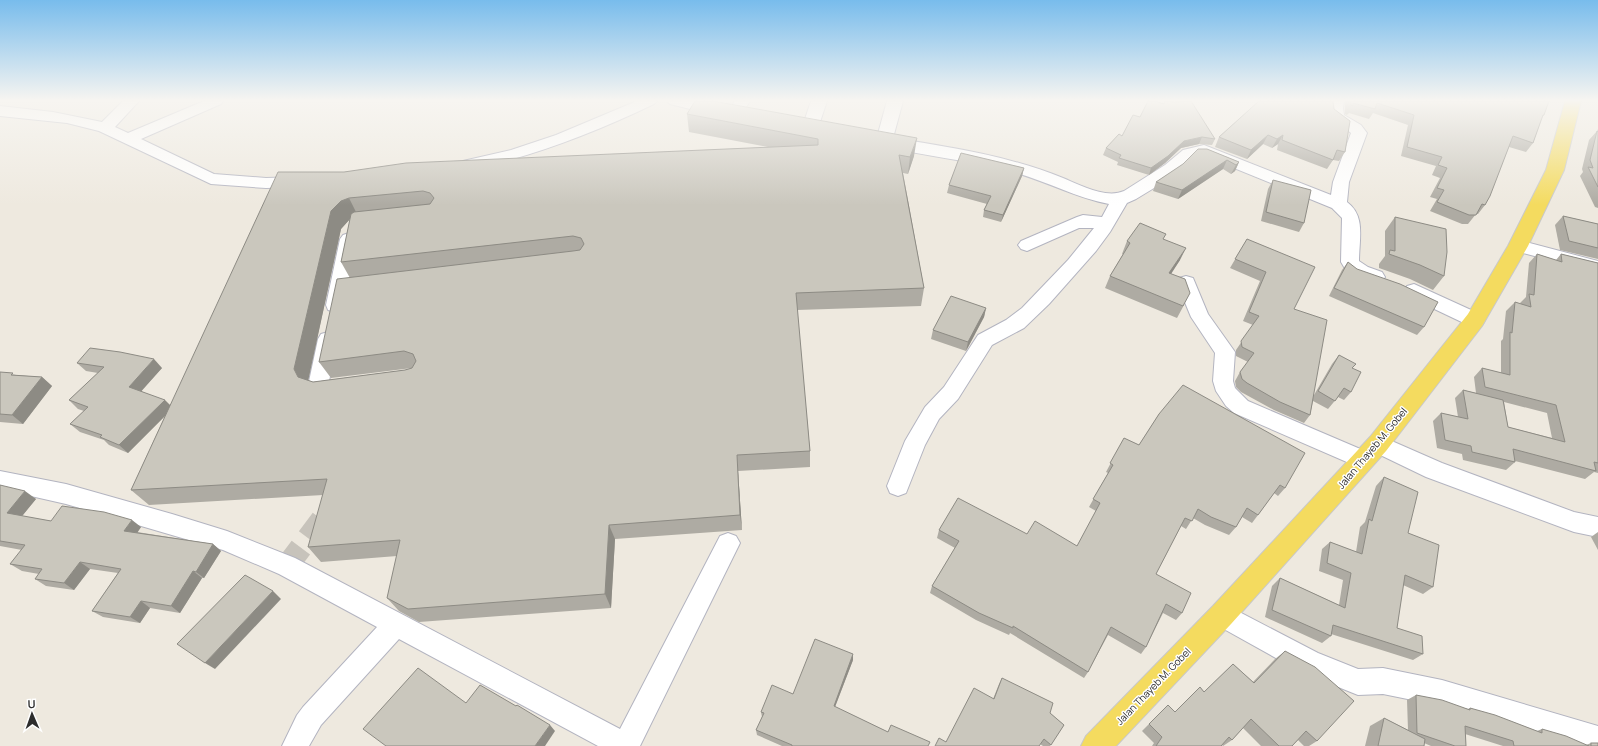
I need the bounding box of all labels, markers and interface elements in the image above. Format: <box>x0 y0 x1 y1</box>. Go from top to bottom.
street label: Jalan Thayeb M. Gobel <box>1334 404 1410 492</box>
street label: Jalan Thayeb M. Gobel <box>1113 644 1193 728</box>
north arrow <box>12 694 52 734</box>
text: U <box>27 696 36 711</box>

